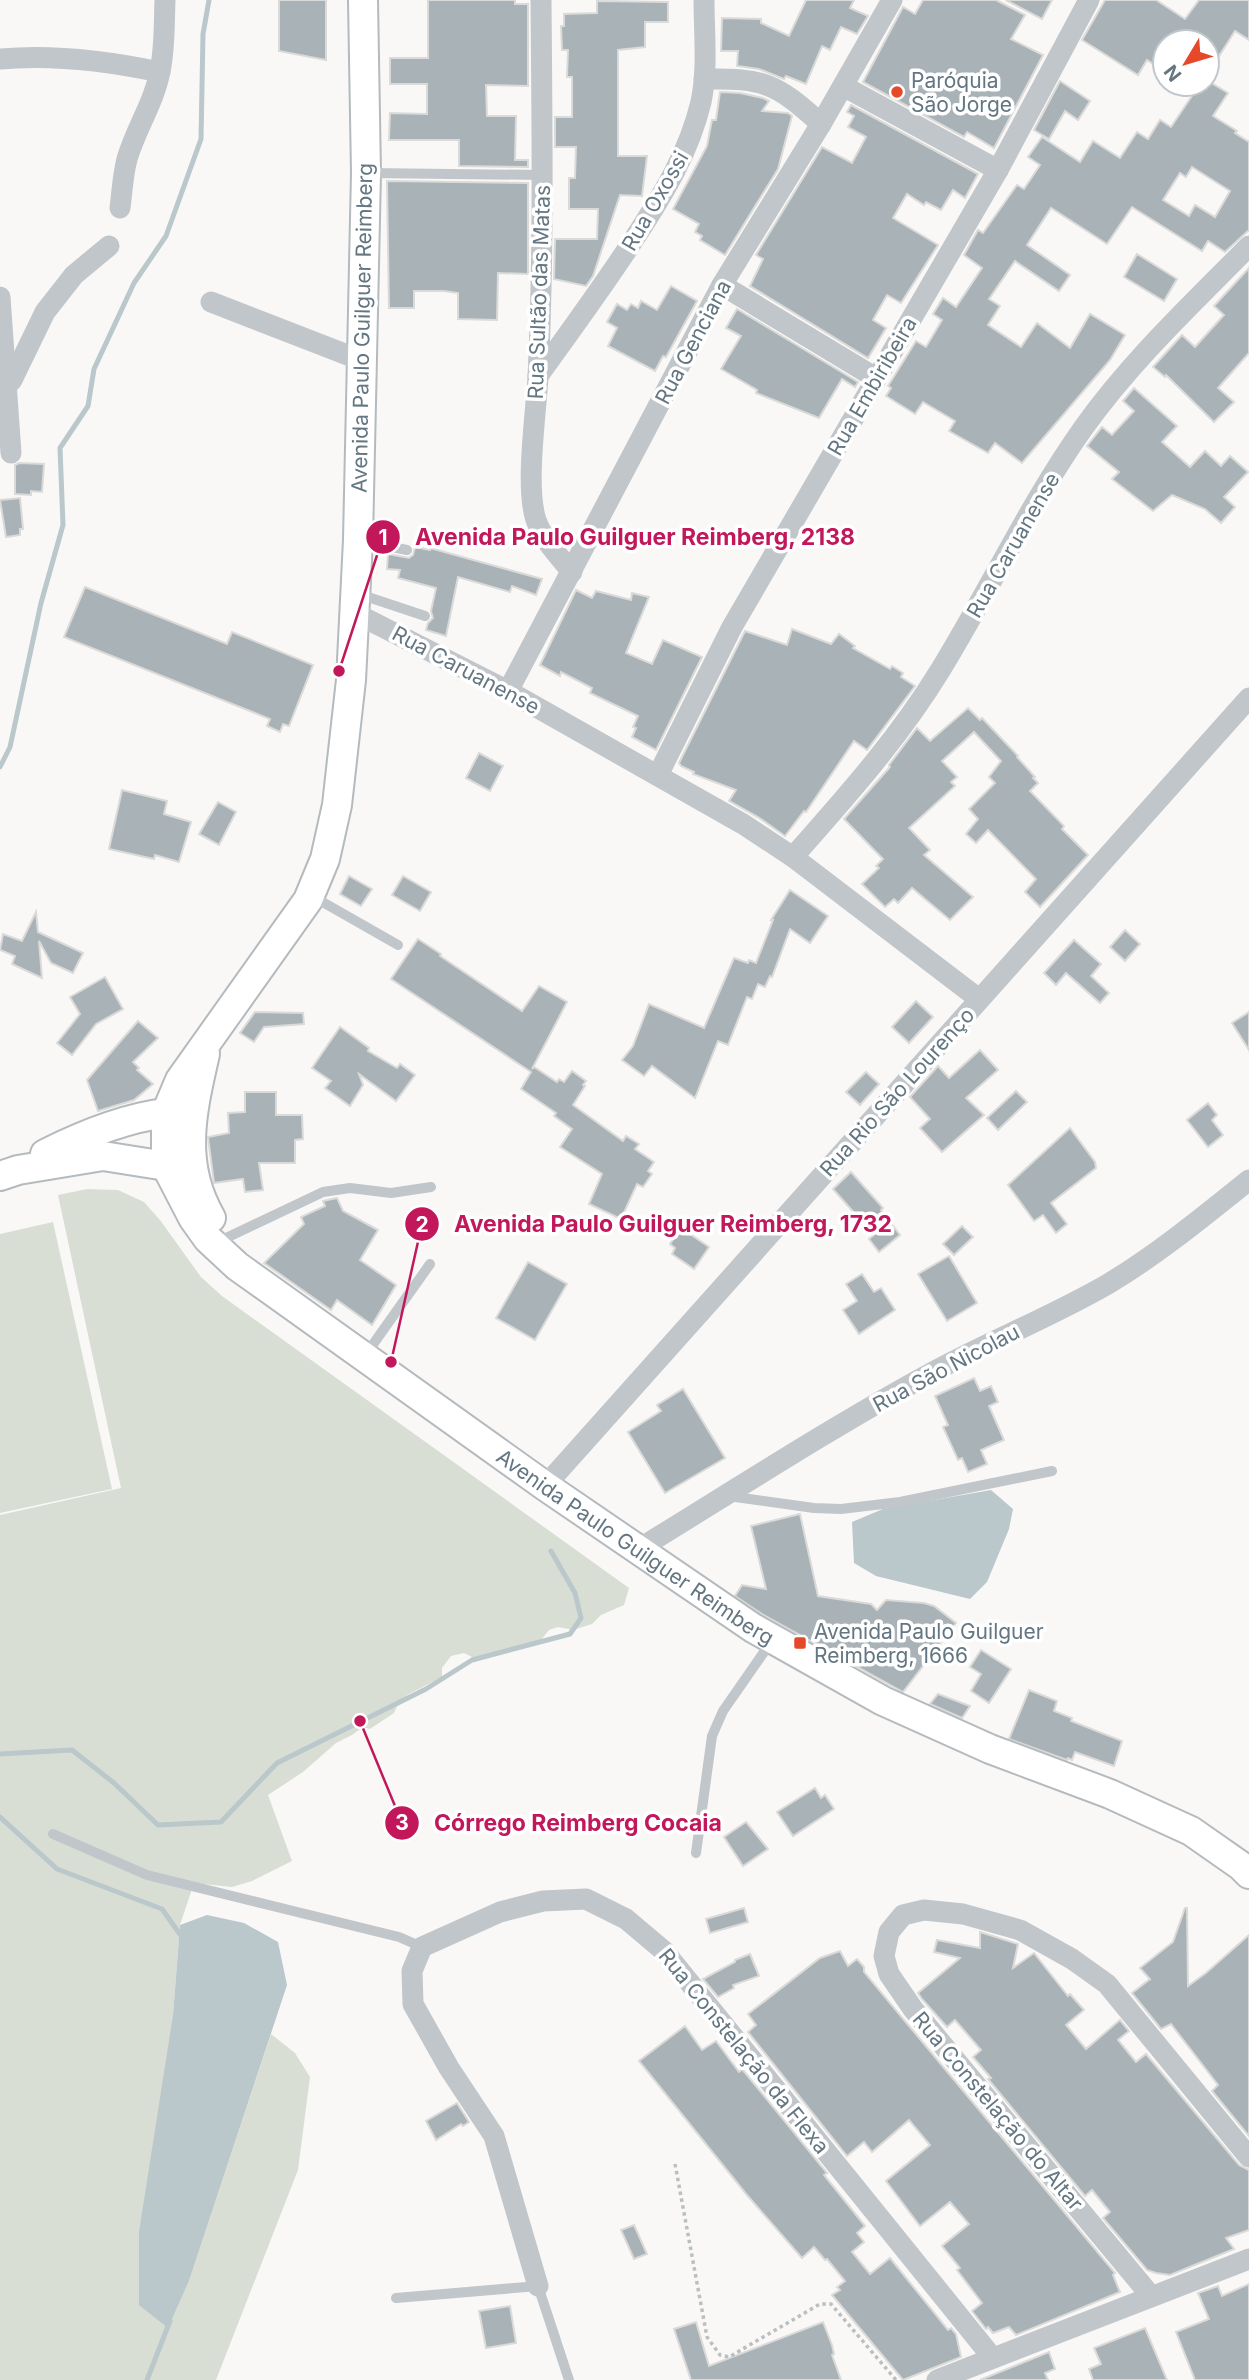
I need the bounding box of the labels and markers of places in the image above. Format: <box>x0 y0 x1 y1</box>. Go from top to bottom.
place label: Paróquia São Jorge <box>911 68 1012 117</box>
marker: Paróquia São Jorge <box>889 84 905 100</box>
callout: Avenida Paulo Guilguer Reimberg, 2138 <box>366 515 869 559</box>
callout: Avenida Paulo Guilguer Reimberg, 1732 <box>404 1202 906 1246</box>
place label: Avenida Paulo Guilguer Reimberg, 1666 <box>814 1619 1044 1668</box>
marker: Avenida Paulo Guilguer Reimberg, 1666 <box>792 1635 808 1651</box>
callout: Córrego Reimberg Cocaia <box>385 1801 735 1845</box>

